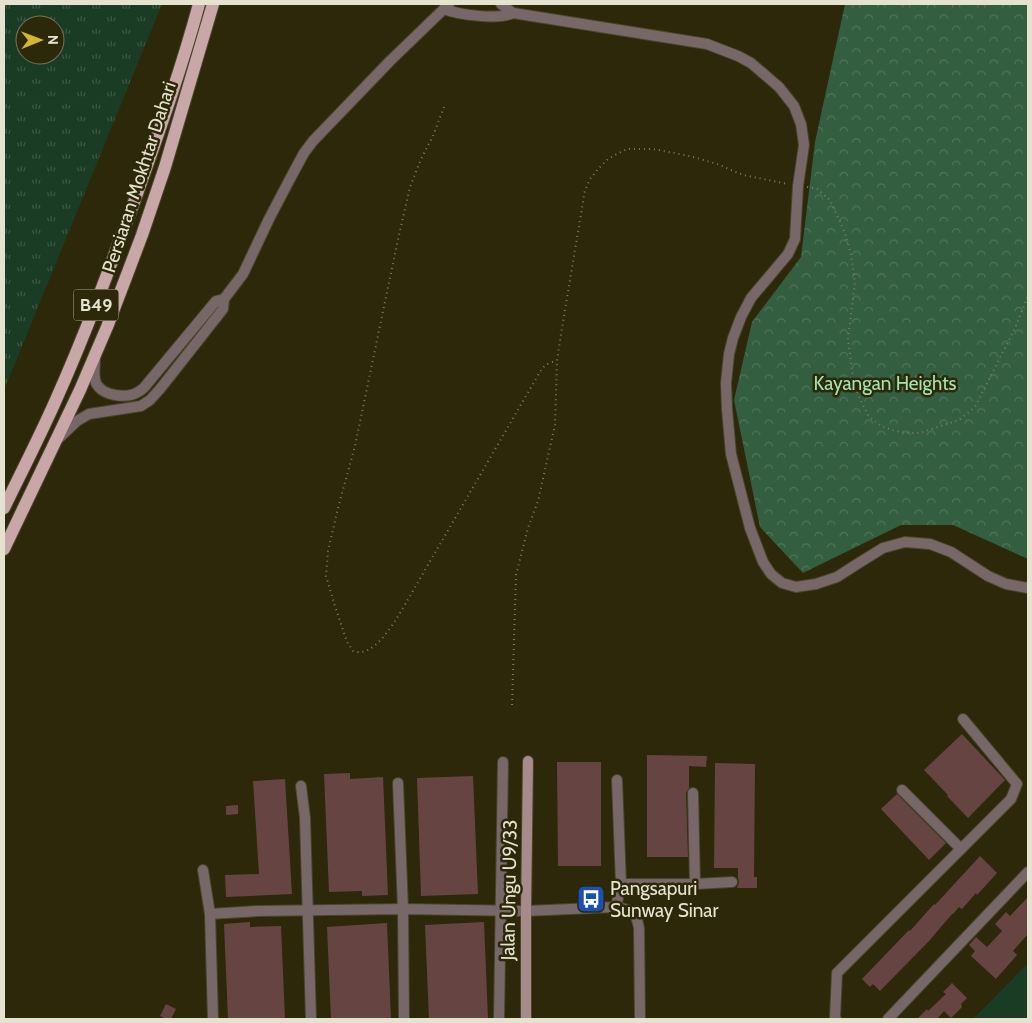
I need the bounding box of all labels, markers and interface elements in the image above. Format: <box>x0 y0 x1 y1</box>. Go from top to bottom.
north arrow <box>15 15 65 65</box>
text: N <box>44 35 62 45</box>
street label: Persiaran Mokhtar Dahari <box>97 79 181 275</box>
road number: B49 <box>74 290 118 320</box>
park label: Kayangan Heights <box>814 372 957 395</box>
street label: Jalan Ungu U9/33 <box>496 819 522 962</box>
place label: Pangsapuri Sunway Sinar <box>610 877 718 922</box>
bus stop icon: Pangsapuri Sunway Sinar <box>576 884 606 914</box>

